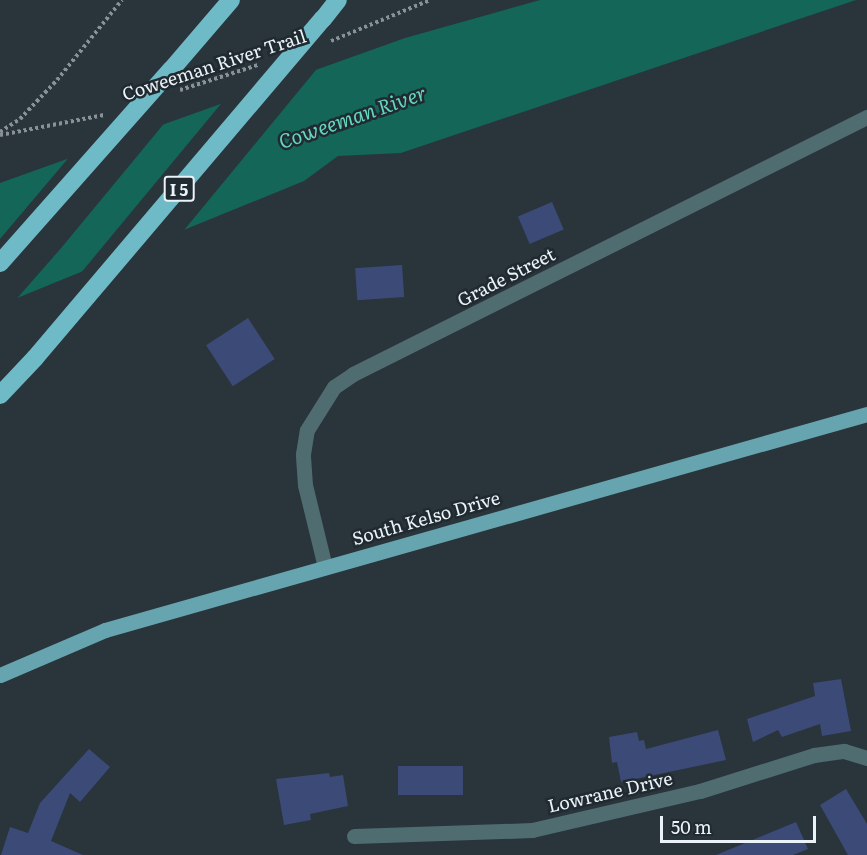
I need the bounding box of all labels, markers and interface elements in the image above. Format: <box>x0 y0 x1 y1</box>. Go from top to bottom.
street label: Coweeman River Trail <box>119 25 309 105</box>
water label: Coweeman River <box>275 80 429 152</box>
road number: I 5 <box>162 176 195 202</box>
street label: Grade Street <box>453 243 559 311</box>
street label: South Kelso Drive <box>350 487 502 549</box>
street label: Lowrane Drive <box>546 767 674 817</box>
scale bar <box>663 804 819 842</box>
text: 50 m <box>671 813 712 840</box>

